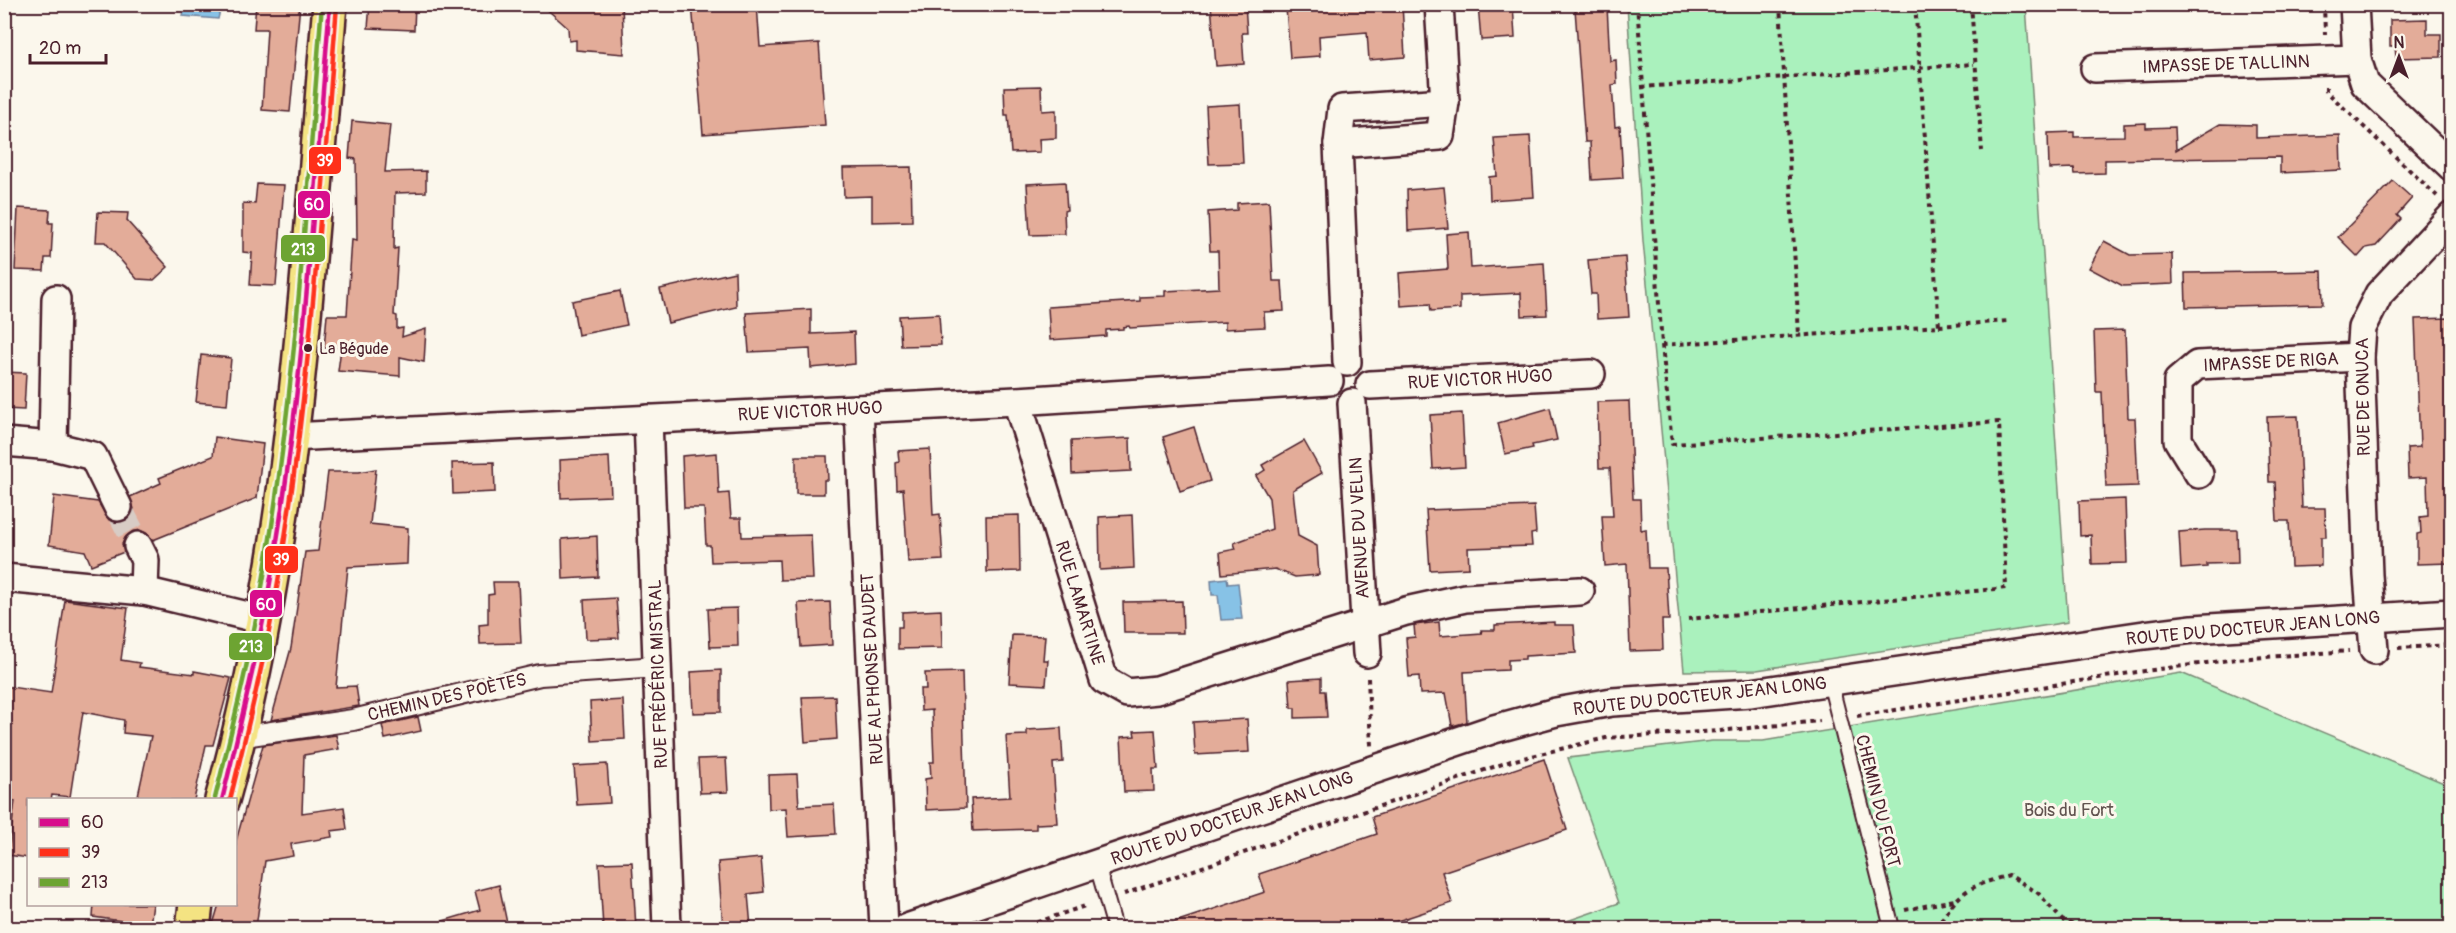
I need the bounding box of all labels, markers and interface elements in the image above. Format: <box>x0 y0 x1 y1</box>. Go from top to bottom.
scale bar <box>30 27 106 65</box>
north arrow <box>2369 27 2429 87</box>
text: N <box>2394 33 2405 53</box>
text: 20 m <box>39 37 81 60</box>
street label: IMPASSE DE TALLINN <box>2142 50 2310 79</box>
line badge: 39 <box>308 146 342 175</box>
text: 39 <box>316 151 334 171</box>
line badge: 60 <box>297 190 331 219</box>
text: 60 <box>304 195 324 215</box>
line badge: 213 <box>280 234 326 263</box>
text: 213 <box>291 240 315 260</box>
street label: RUE DE ONUCA <box>2351 337 2376 456</box>
place label: La Bégude <box>319 339 389 359</box>
marker: La Bégude <box>302 342 314 354</box>
street label: IMPASSE DE RIGA <box>2203 347 2340 378</box>
street label: RUE VICTOR HUGO <box>1407 364 1553 395</box>
street label: RUE VICTOR HUGO <box>737 396 883 427</box>
street label: AVENUE DU VELIN <box>1344 457 1375 599</box>
street label: RUE LAMARTINE <box>1050 538 1109 668</box>
line badge: 39 <box>264 545 299 574</box>
text: 39 <box>272 550 290 570</box>
street label: RUE ALPHONSE DAUDET <box>856 573 889 765</box>
street label: RUE FRÉDÉRIC MISTRAL <box>644 579 673 769</box>
line badge: 60 <box>249 589 283 618</box>
text: 60 <box>256 595 276 615</box>
street label: ROUTE DU DOCTEUR JEAN LONG <box>2125 606 2381 651</box>
line badge: 213 <box>228 632 273 661</box>
text: 213 <box>239 637 263 657</box>
street label: CHEMIN DES POÈTES <box>365 668 529 727</box>
street label: ROUTE DU DOCTEUR JEAN LONG <box>1572 672 1828 721</box>
street label: CHEMIN DU FORT <box>1850 732 1905 870</box>
street label: ROUTE DU DOCTEUR JEAN LONG <box>1108 766 1357 871</box>
legend <box>27 798 237 906</box>
park label: Bois du Fort <box>2024 799 2115 822</box>
text: 60 <box>81 811 104 834</box>
text: 39 <box>81 841 100 864</box>
text: 213 <box>81 871 108 894</box>

